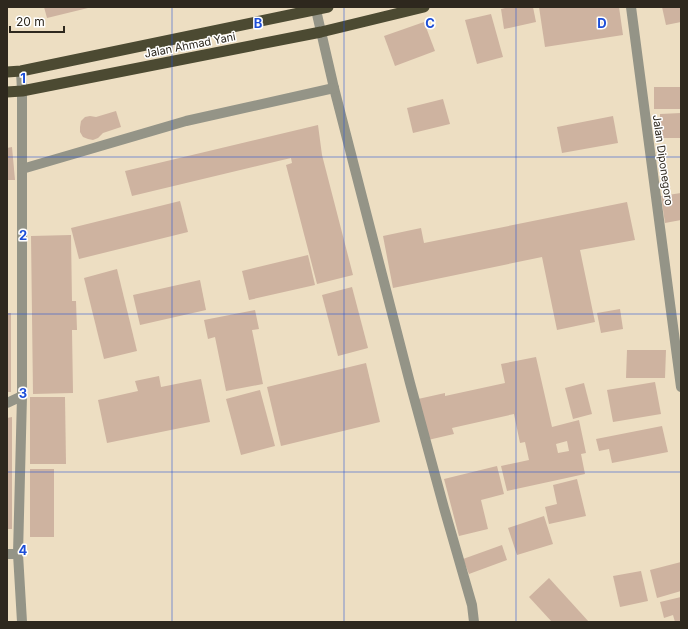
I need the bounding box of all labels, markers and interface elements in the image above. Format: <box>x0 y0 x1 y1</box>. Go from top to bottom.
scale bar <box>10 8 64 34</box>
text: 20 m <box>16 14 45 29</box>
text: B <box>254 15 263 31</box>
text: C <box>425 15 435 31</box>
text: D <box>597 15 607 31</box>
street label: Jalan Ahmad Yani <box>143 29 237 61</box>
text: 1 <box>20 70 26 86</box>
street label: Jalan Diponegoro <box>650 114 676 207</box>
text: 2 <box>19 227 27 243</box>
text: 3 <box>19 385 27 401</box>
text: 4 <box>19 542 28 558</box>

